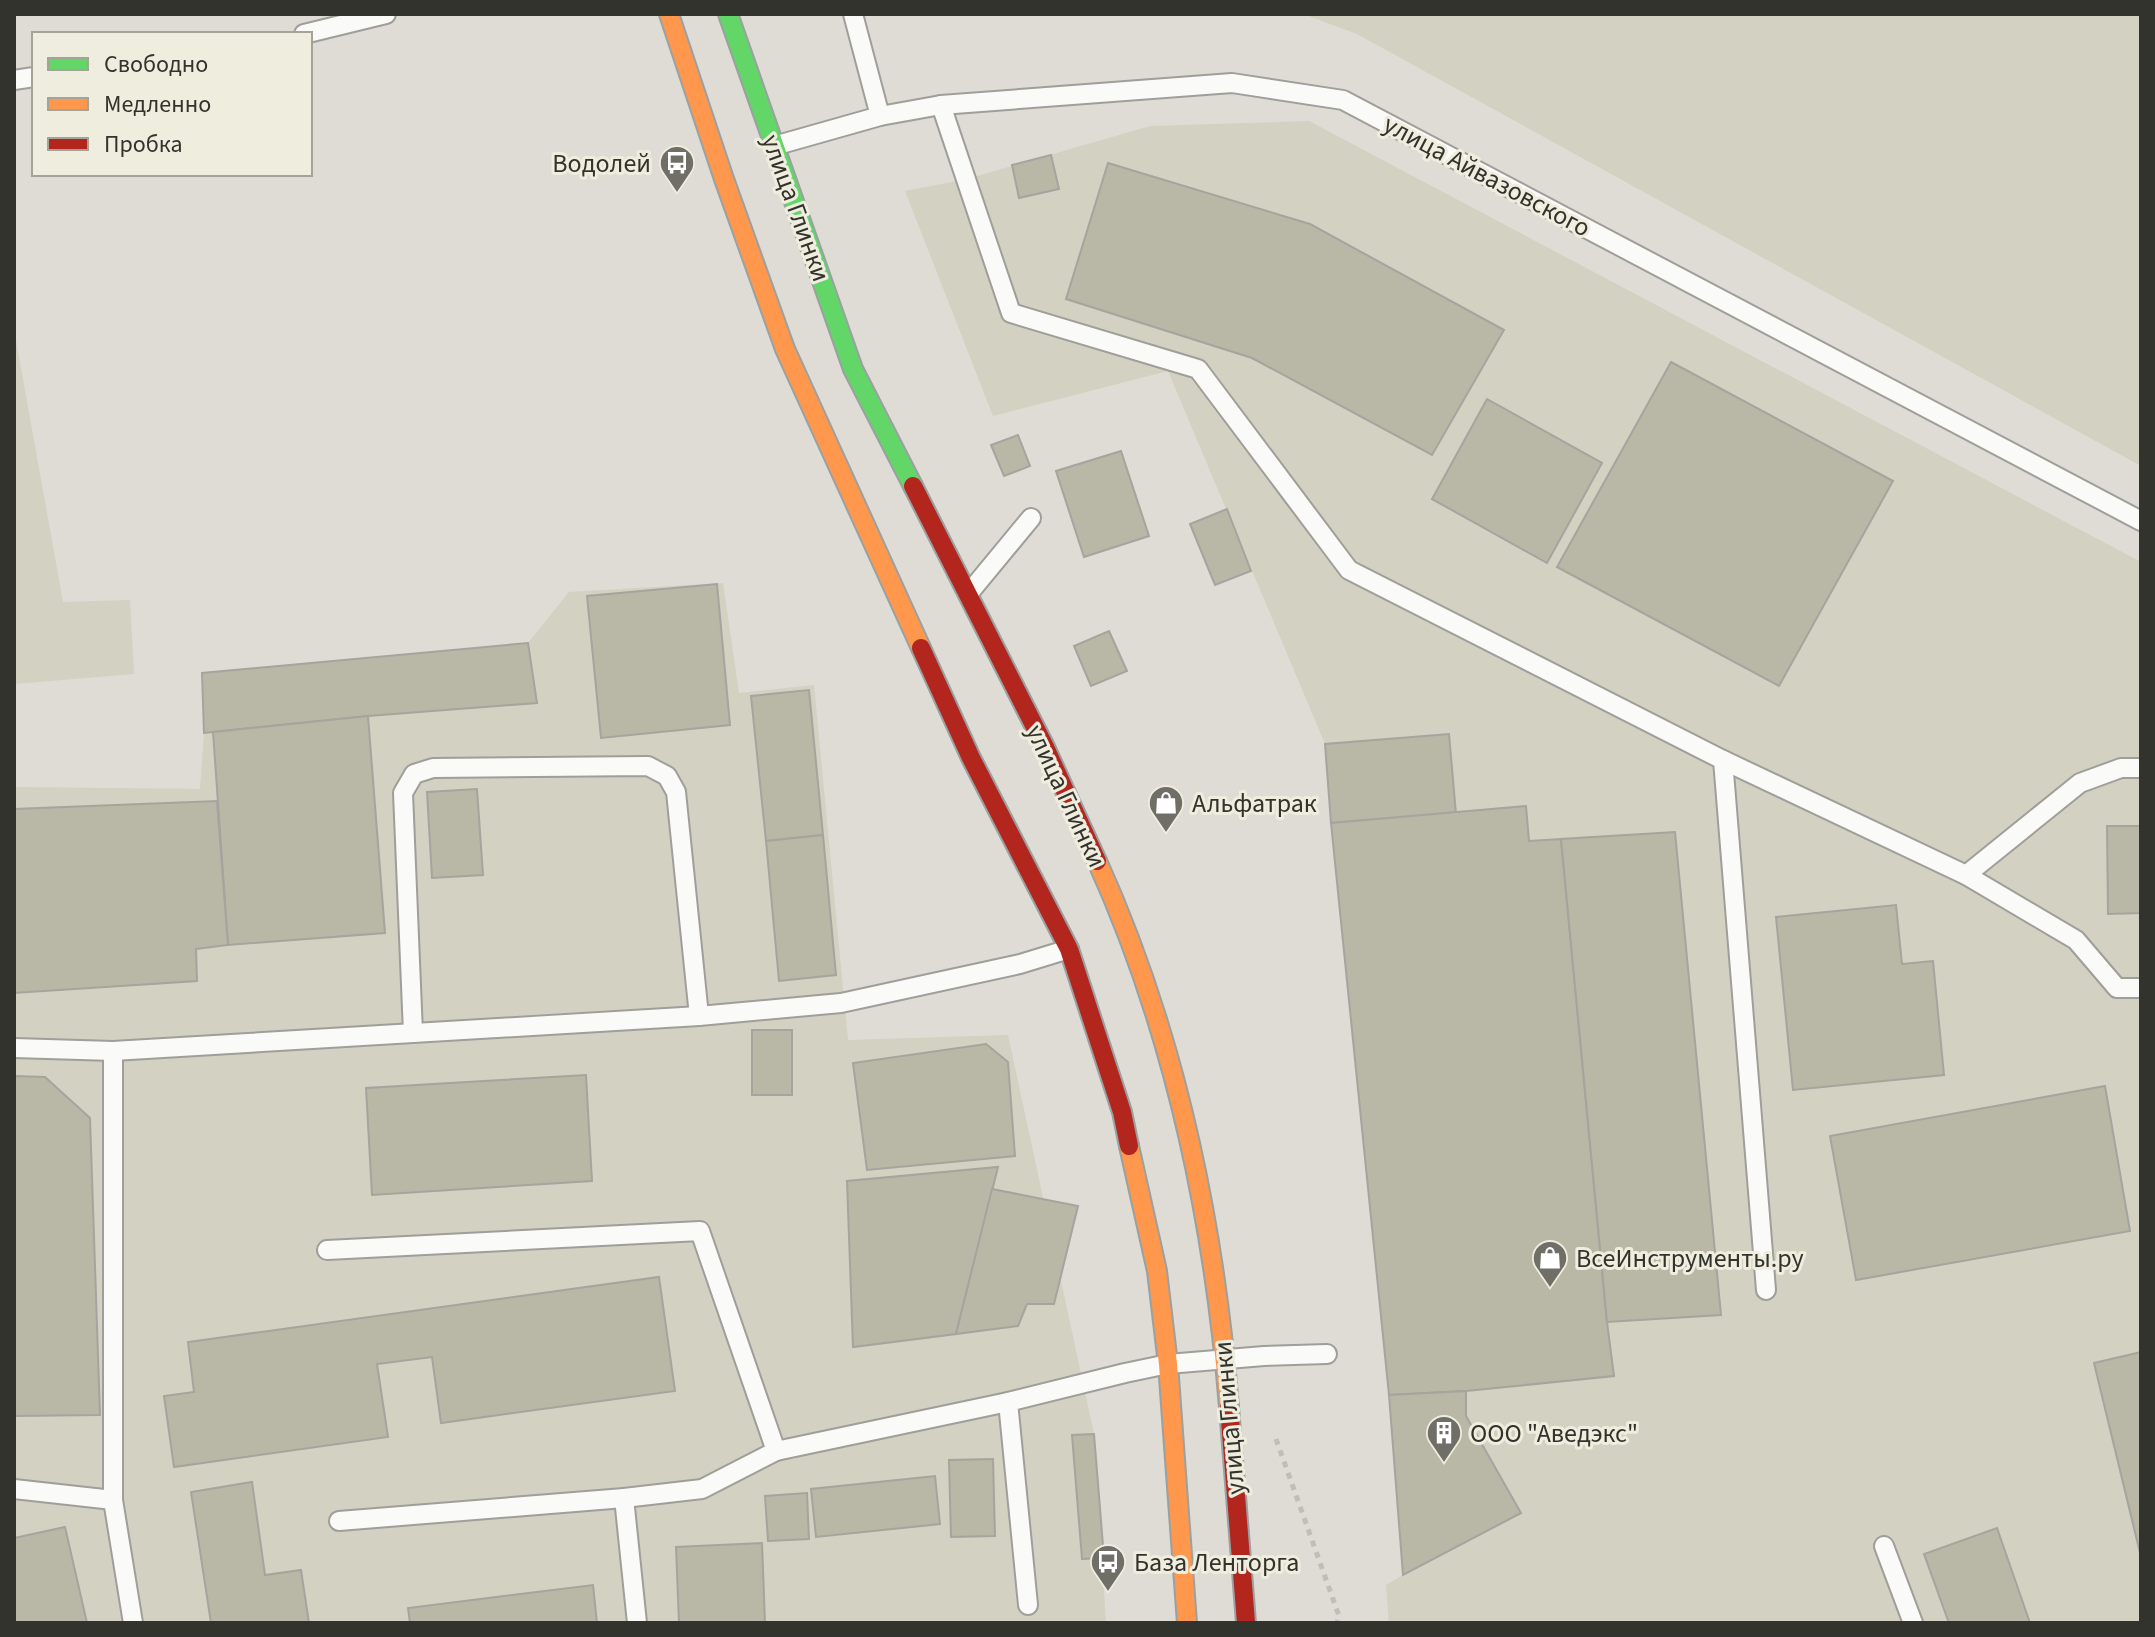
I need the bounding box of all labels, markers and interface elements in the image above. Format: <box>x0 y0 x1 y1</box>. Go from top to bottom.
legend <box>32 32 312 176</box>
text: Свободно <box>104 47 208 82</box>
text: Медленно <box>104 87 211 122</box>
street label: улица Айвазовского <box>1377 106 1597 246</box>
text: Пробка <box>104 127 183 162</box>
street label: улица Глинки <box>752 129 840 287</box>
bus stop icon: Водолей <box>658 144 696 194</box>
place label: Водолей <box>552 145 651 182</box>
street label: улица Глинки <box>1017 718 1115 874</box>
shop icon: Альфатрак <box>1147 784 1185 834</box>
place label: Альфатрак <box>1192 785 1317 822</box>
shop icon: ВсеИнструменты.ру <box>1531 1239 1569 1289</box>
place label: ВсеИнструменты.ру <box>1576 1240 1804 1277</box>
street label: улица Глинки <box>1204 1340 1254 1496</box>
building icon: ООО "Аведэкс" <box>1425 1414 1463 1464</box>
place label: ООО "Аведэкс" <box>1470 1415 1638 1452</box>
bus stop icon: База Ленторга <box>1089 1543 1127 1593</box>
place label: База Ленторга <box>1134 1544 1299 1581</box>

